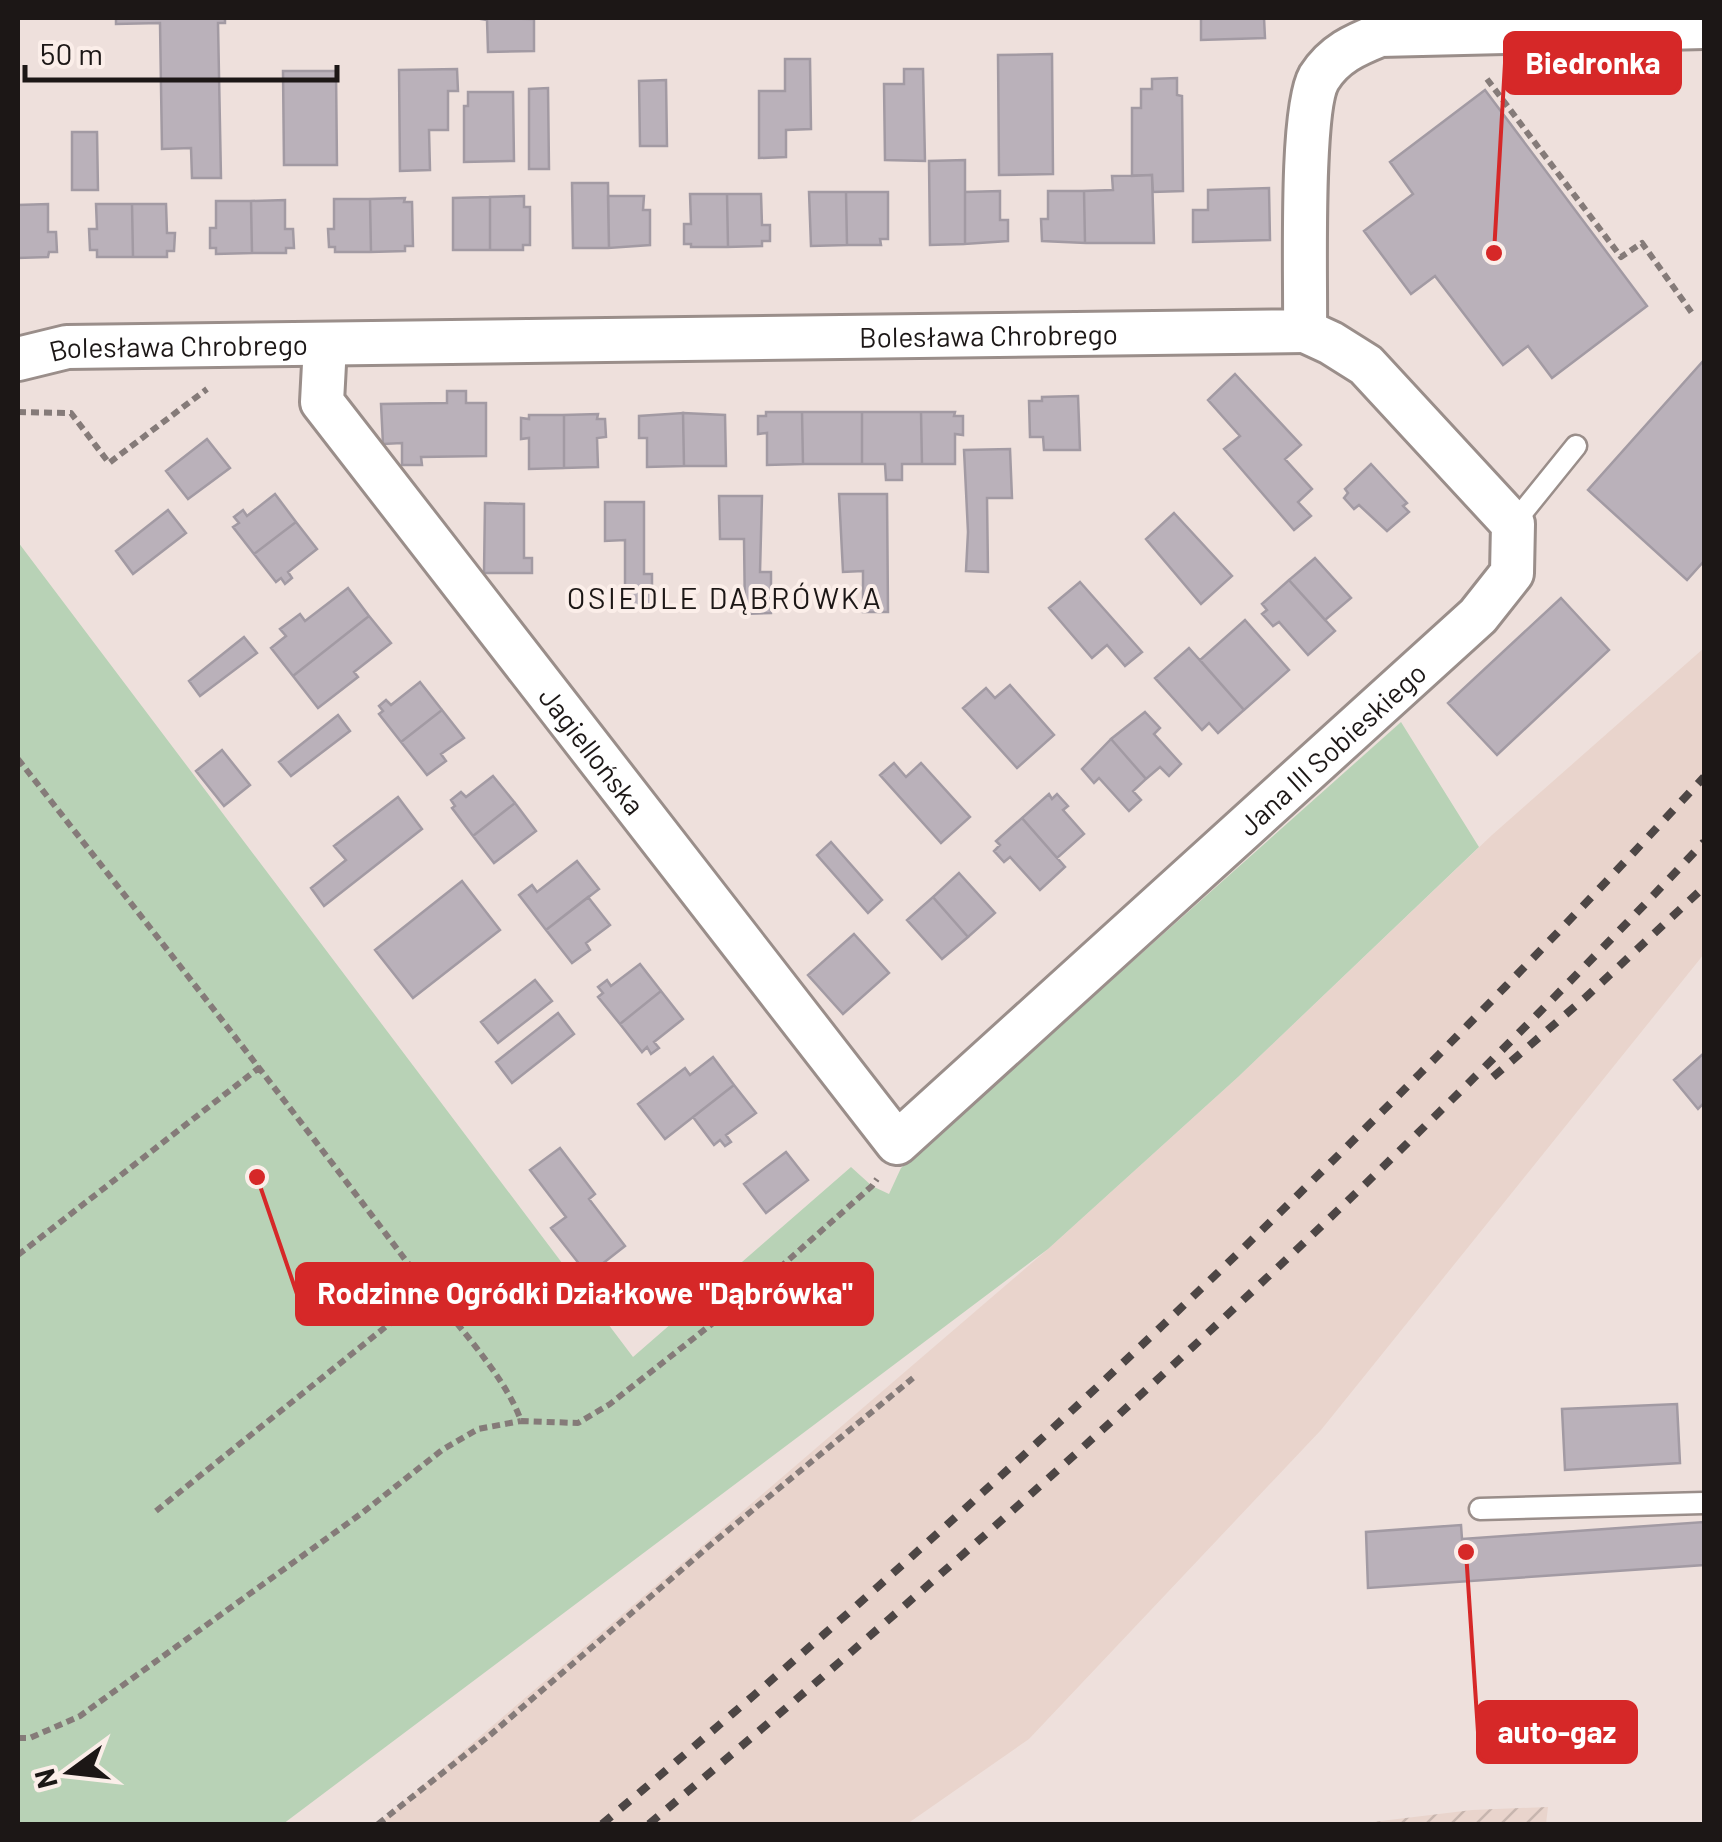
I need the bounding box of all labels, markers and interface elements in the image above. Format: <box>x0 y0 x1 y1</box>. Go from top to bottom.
scale bar <box>25 20 338 82</box>
callout: Biedronka <box>1505 33 1680 93</box>
text: 50 m <box>40 35 103 71</box>
text: Biedronka <box>1526 44 1660 80</box>
street label: Bolesława Chrobrego <box>859 316 1118 354</box>
street label: Bolesława Chrobrego <box>46 327 308 368</box>
district label: OSIEDLE DĄBRÓWKA <box>567 579 883 615</box>
street label: Jana III Sobieskiego <box>1231 655 1433 842</box>
street label: Jagiellońska <box>532 680 652 821</box>
callout: Rodzinne Ogródki Działkowe "Dąbrówka" <box>297 1264 872 1324</box>
text: Rodzinne Ogródki Działkowe "Dąbrówka" <box>317 1274 853 1310</box>
callout: auto-gaz <box>1478 1702 1636 1762</box>
text: auto-gaz <box>1498 1713 1616 1749</box>
north arrow <box>20 1722 120 1822</box>
text: N <box>26 1765 64 1792</box>

